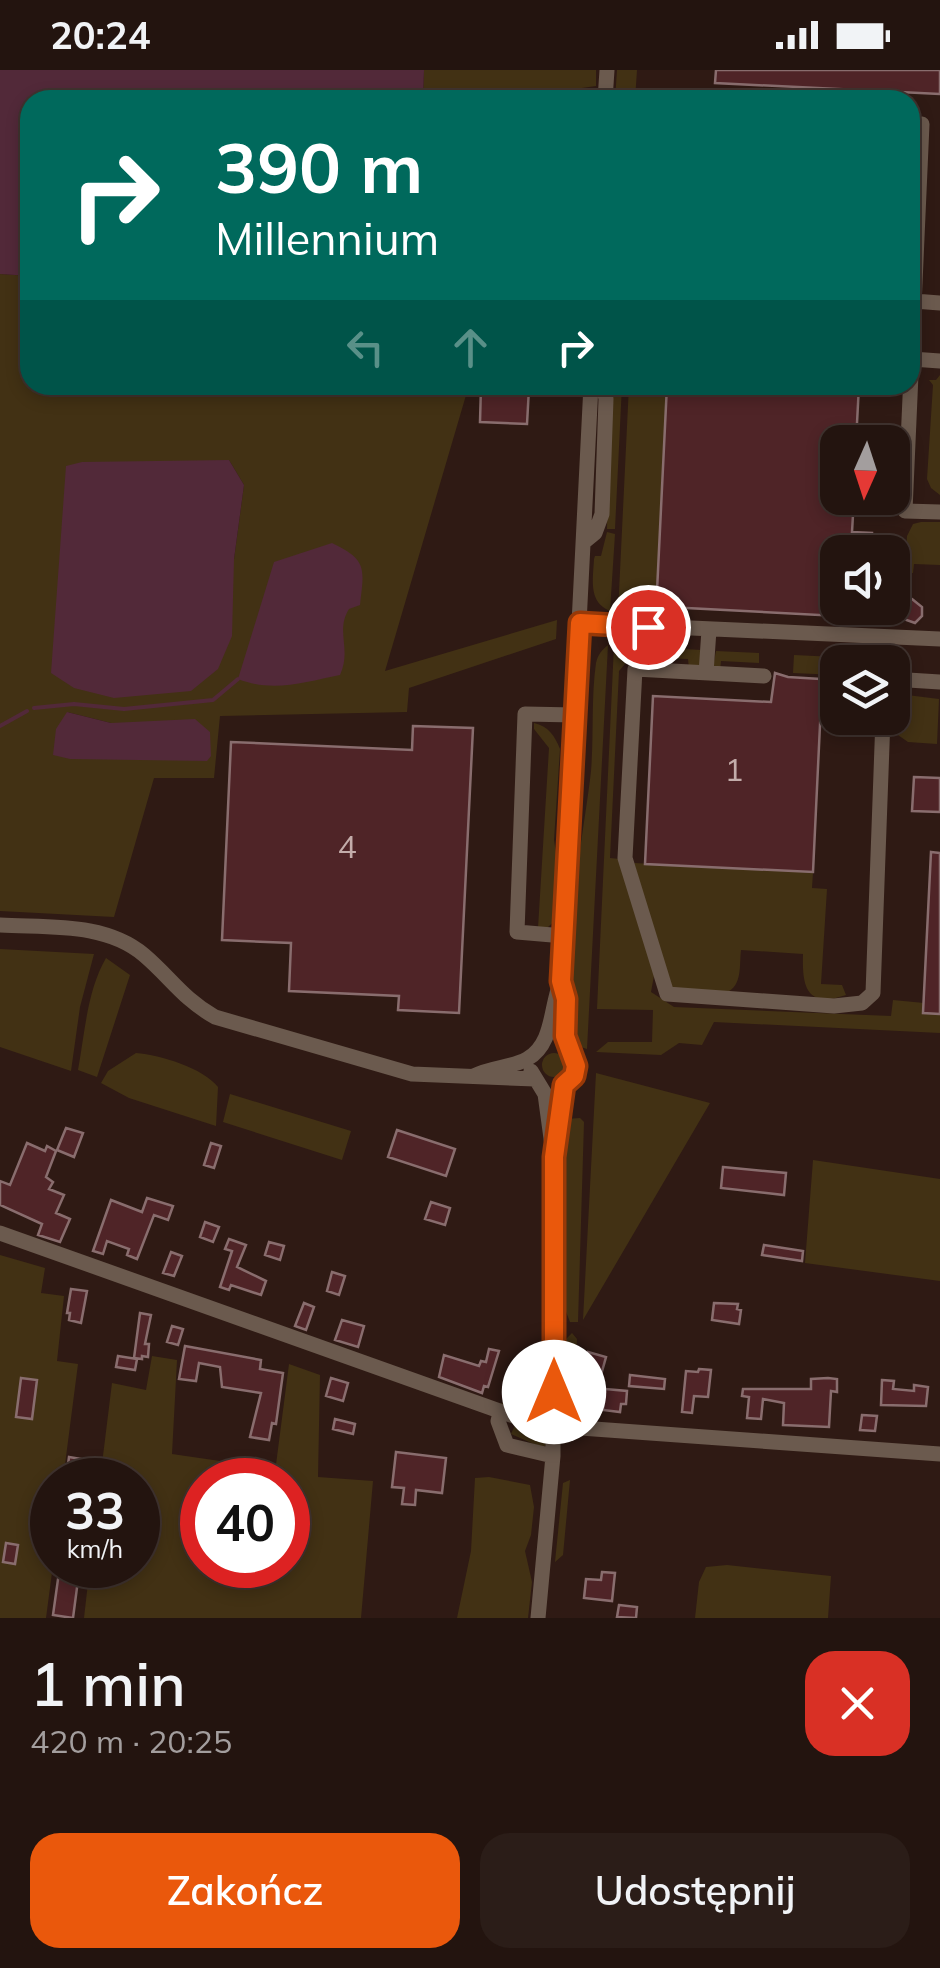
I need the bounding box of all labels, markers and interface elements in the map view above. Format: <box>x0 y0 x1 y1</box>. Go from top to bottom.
text: 20:24 <box>50 11 151 59</box>
text: 390 m <box>215 123 423 211</box>
icon: right <box>50 130 180 260</box>
text: Millennium <box>215 210 439 266</box>
icon: left <box>338 320 393 375</box>
icon: ahead <box>443 320 498 375</box>
icon: right <box>548 320 603 375</box>
north arrow <box>820 425 910 515</box>
map controls <box>820 425 910 735</box>
button: sound <box>820 535 910 625</box>
pin <box>606 585 691 670</box>
icon: arrive <box>621 600 676 655</box>
button: layers <box>820 645 910 735</box>
house number: 1 <box>724 749 744 789</box>
house number: 4 <box>337 826 357 866</box>
position arrow <box>502 1340 606 1444</box>
speed limit sign: 40 <box>180 1458 310 1588</box>
text: 33 <box>65 1479 125 1542</box>
text: km/h <box>67 1533 123 1564</box>
text: 1 min <box>30 1646 186 1721</box>
button: close <box>805 1651 910 1756</box>
text: 420 m · 20:25 <box>30 1721 232 1761</box>
button: Zakończ <box>30 1833 460 1948</box>
button: Udostępnij <box>480 1833 910 1948</box>

